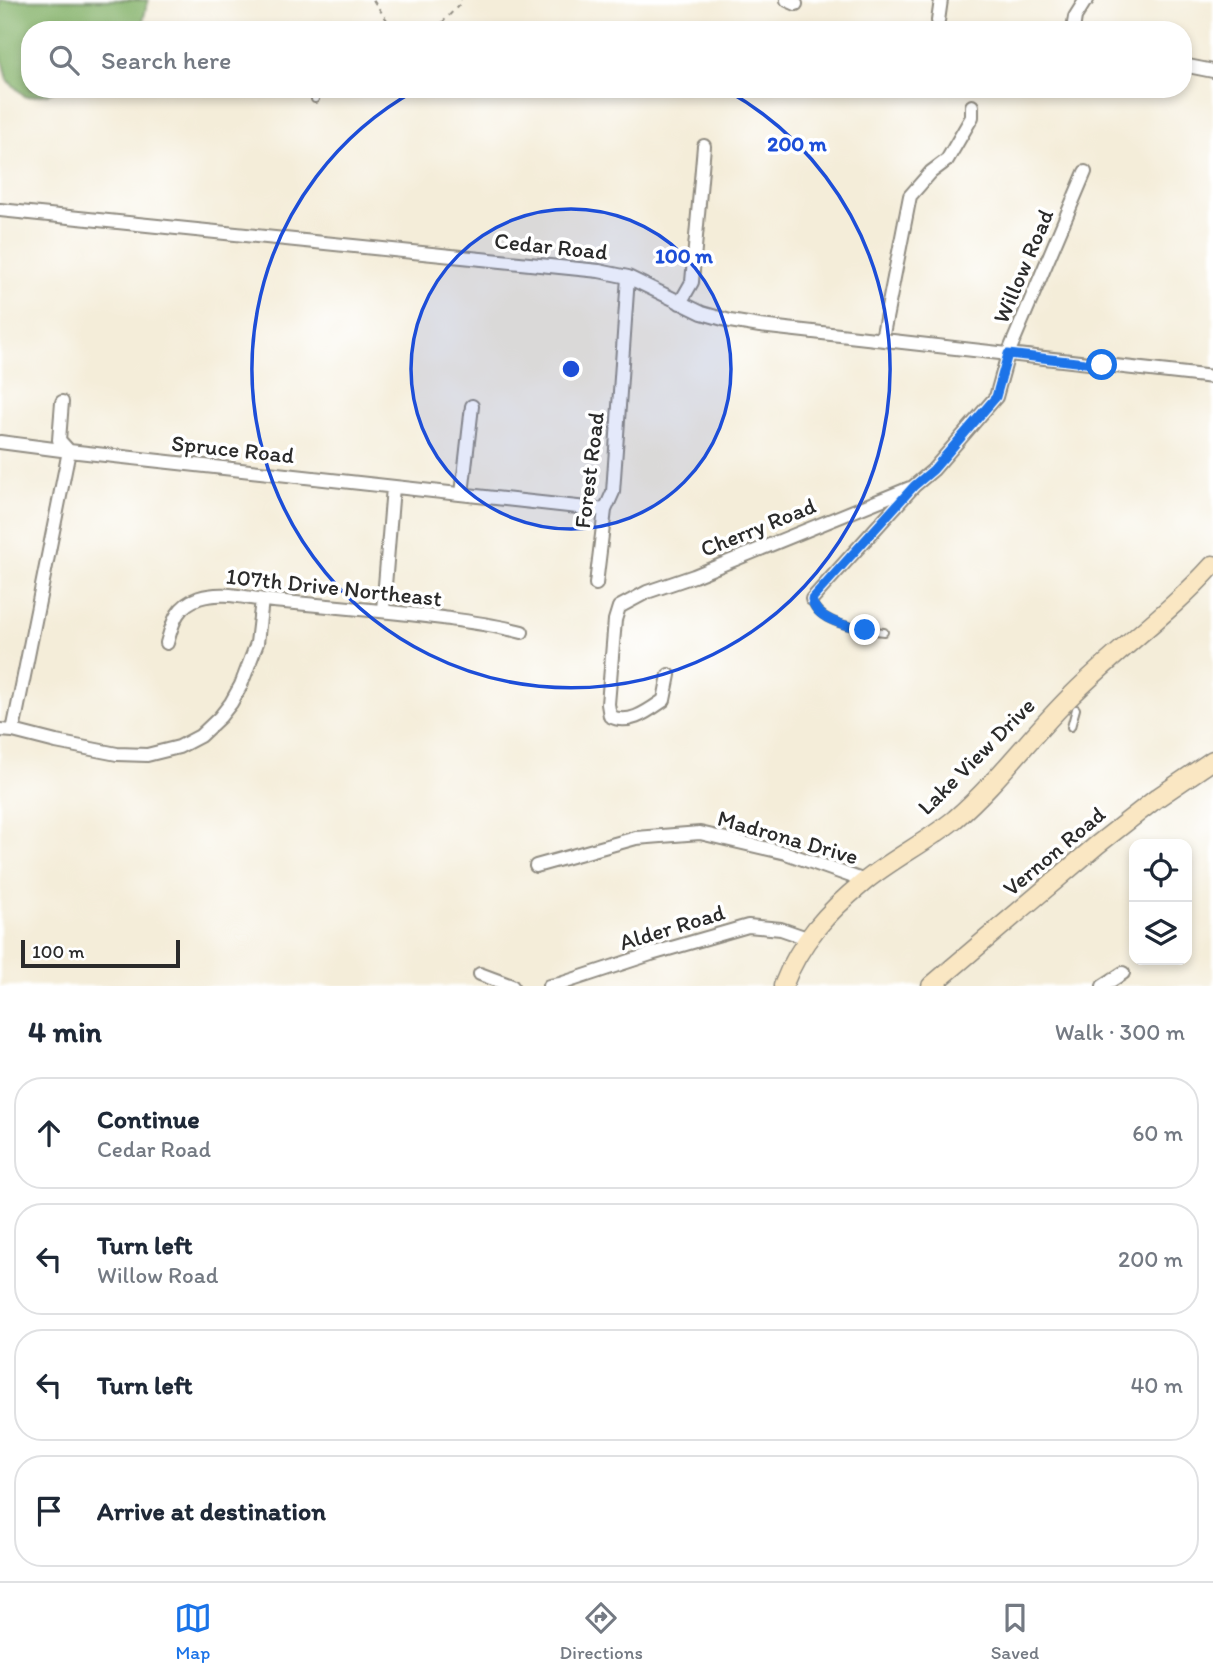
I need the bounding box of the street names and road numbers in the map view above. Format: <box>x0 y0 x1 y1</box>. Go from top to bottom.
street label: Willow Road <box>986 204 1060 327</box>
street label: Cedar Road <box>493 226 610 266</box>
street label: Forest Road <box>568 410 610 530</box>
street label: Spruce Road <box>170 429 296 469</box>
street label: Cherry Road <box>696 491 820 563</box>
street label: 107th Drive Northeast <box>225 562 444 612</box>
street label: Lake View Drive <box>911 691 1041 821</box>
street label: Vernon Road <box>997 800 1111 902</box>
street label: Madrona Drive <box>714 804 862 870</box>
street label: Alder Road <box>616 898 729 956</box>

